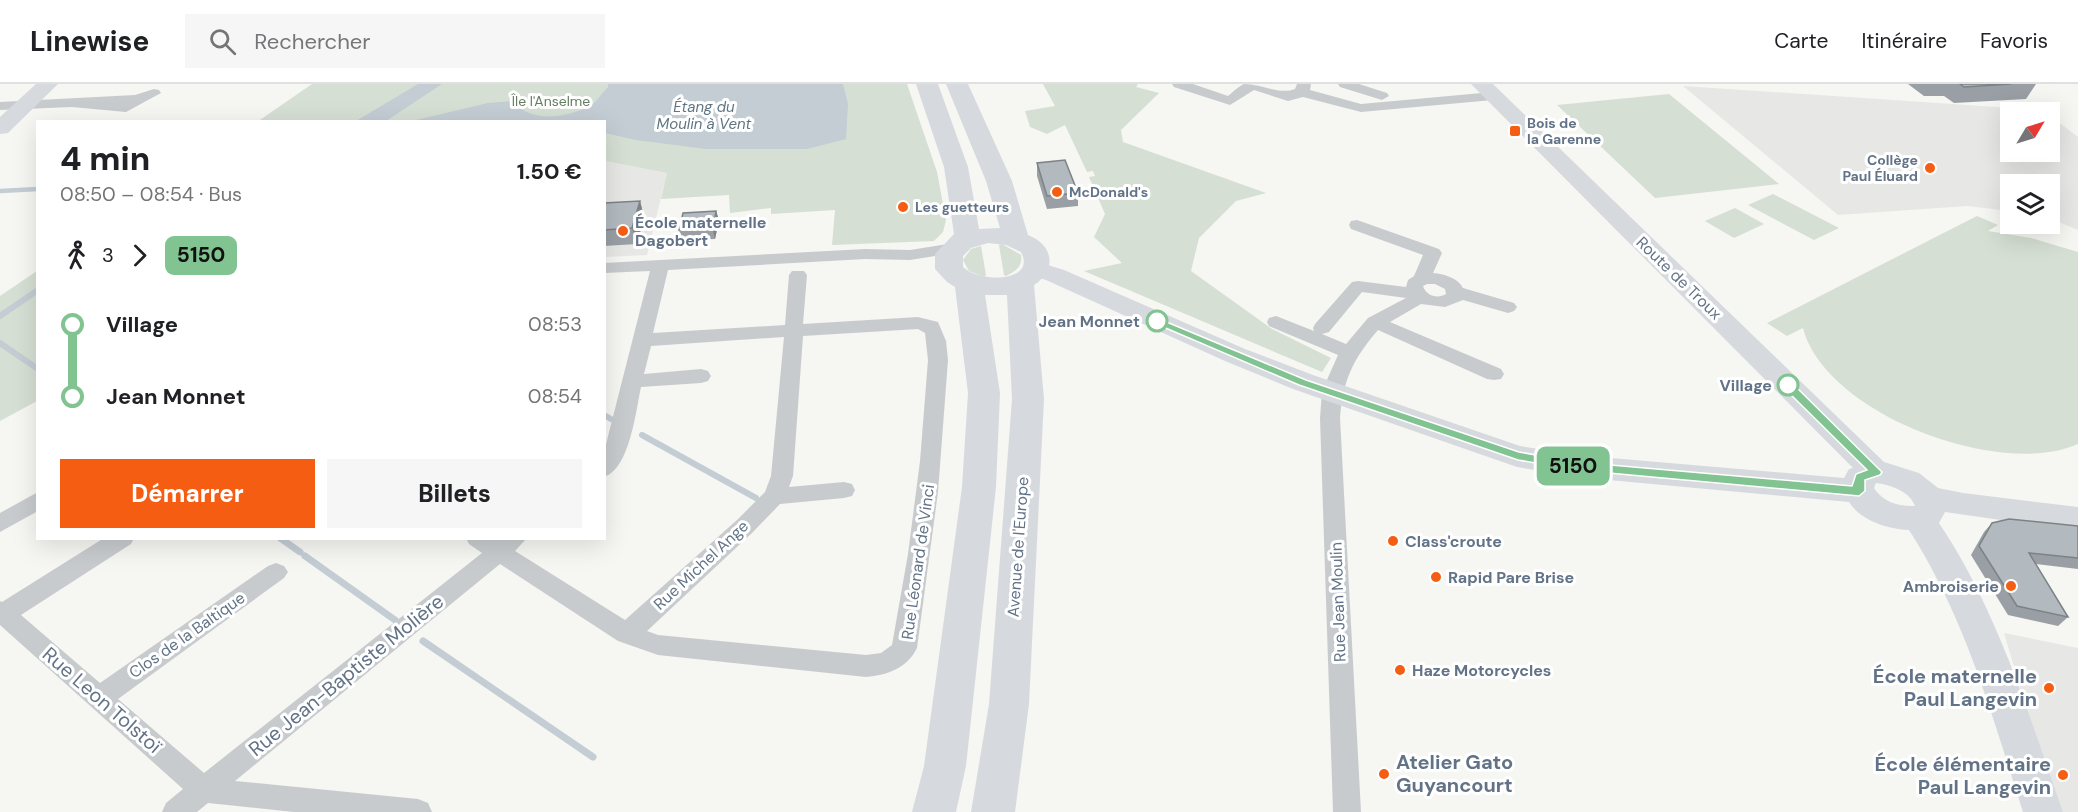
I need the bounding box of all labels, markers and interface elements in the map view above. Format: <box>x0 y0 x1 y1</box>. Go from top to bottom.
search box <box>185 14 605 68</box>
text: Linewise <box>30 23 149 60</box>
icon: search <box>206 25 239 58</box>
text: Rechercher <box>254 27 371 56</box>
text: Carte <box>1774 27 1828 55</box>
text: Itinéraire <box>1861 27 1947 55</box>
text: Favoris <box>1980 27 2048 55</box>
park label: Île l'Anselme <box>511 92 590 110</box>
water label: Étang du Moulin à Vent <box>657 97 752 134</box>
north arrow <box>2000 102 2060 162</box>
map controls <box>2000 102 2060 234</box>
place label: Bois de la Garenne <box>1527 114 1601 148</box>
marker: Bois de la Garenne <box>1508 124 1522 138</box>
text: 4 min <box>60 137 150 180</box>
place label: Collège Paul Éluard <box>1842 151 1918 185</box>
text: 1.50 € <box>517 157 582 186</box>
marker: Collège Paul Éluard <box>1923 161 1937 175</box>
button: layers <box>2000 174 2060 234</box>
text: 08:50 – 08:54 · Bus <box>60 181 242 207</box>
place label: McDonald's <box>1069 183 1148 201</box>
marker: McDonald's <box>1050 185 1064 199</box>
place label: Les guetteurs <box>915 198 1009 216</box>
marker: Les guetteurs <box>896 200 910 214</box>
place label: École maternelle Dagobert <box>635 212 766 251</box>
marker: École maternelle Dagobert <box>616 224 630 238</box>
street label: Route de Troux <box>1632 232 1726 324</box>
icon: walk <box>60 239 93 272</box>
icon: forward <box>123 239 156 272</box>
text: 5150 <box>177 241 225 269</box>
text: 3 <box>102 242 114 268</box>
text: Village <box>106 310 178 339</box>
marker: Jean Monnet <box>1146 310 1168 332</box>
text: 08:53 <box>528 311 582 337</box>
place label: Jean Monnet <box>1039 311 1140 332</box>
marker: Village <box>1777 374 1799 396</box>
place label: Village <box>1720 375 1772 396</box>
text: Jean Monnet <box>106 382 245 411</box>
text: 08:54 <box>528 383 582 409</box>
line badge: 5150 <box>1531 446 1615 485</box>
text: 5150 <box>1549 452 1597 480</box>
button: Démarrer <box>60 459 315 528</box>
button: Billets <box>327 459 582 528</box>
street label: Avenue de l'Europe <box>1003 476 1033 618</box>
street label: Rue Léonard de Vinci <box>897 483 939 641</box>
street label: Rue Michel Ange <box>649 516 753 614</box>
place label: Class'croute <box>1405 531 1502 552</box>
marker: Class'croute <box>1386 534 1400 548</box>
street label: Rue Jean Moulin <box>1325 542 1351 662</box>
place label: Rapid Pare Brise <box>1448 567 1574 588</box>
marker: Rapid Pare Brise <box>1429 570 1443 584</box>
place label: Ambroiserie <box>1903 576 1999 597</box>
marker: Ambroiserie <box>2004 579 2018 593</box>
street label: Clos de la Baltique <box>125 587 249 683</box>
street label: Rue Jean-Baptiste Molière <box>243 588 449 762</box>
street label: Rue Leon Tolstoï <box>37 641 167 759</box>
place label: Haze Motorcycles <box>1412 660 1551 681</box>
marker: Haze Motorcycles <box>1393 663 1407 677</box>
place label: École maternelle Paul Langevin <box>1873 663 2037 712</box>
marker: École maternelle Paul Langevin <box>2042 681 2056 695</box>
place label: Atelier Gato Guyancourt <box>1396 749 1513 798</box>
place label: École élémentaire Paul Langevin <box>1874 751 2051 800</box>
marker: Atelier Gato Guyancourt <box>1377 767 1391 781</box>
marker: École élémentaire Paul Langevin <box>2056 768 2070 782</box>

